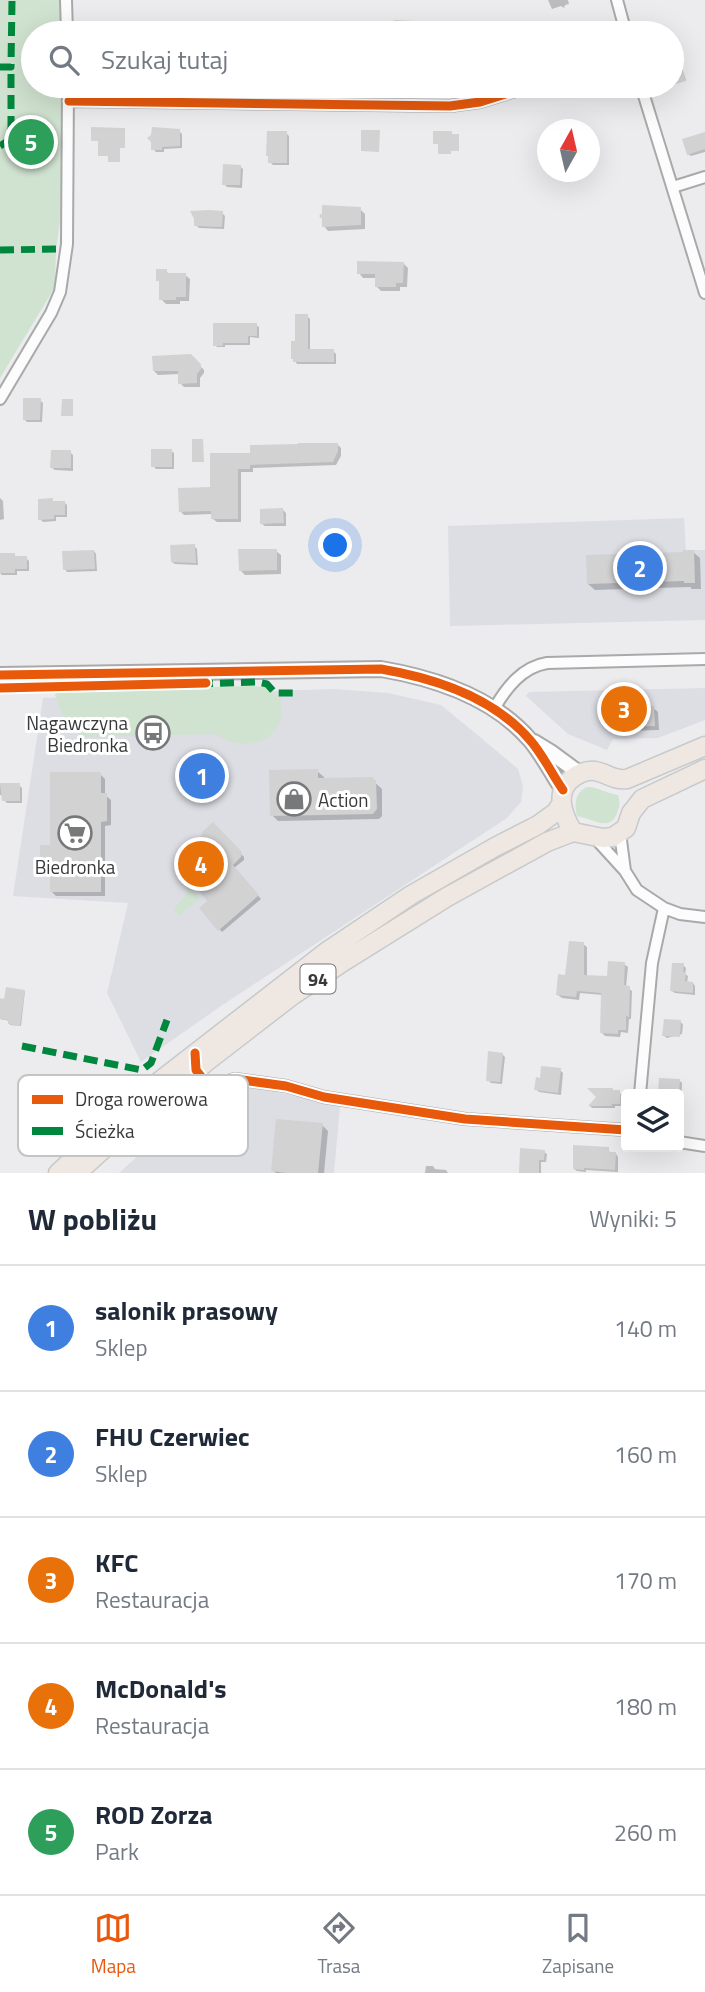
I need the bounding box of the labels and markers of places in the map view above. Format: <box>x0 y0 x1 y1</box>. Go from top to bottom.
pin: 5 <box>8 116 54 168</box>
pin: 2 <box>617 542 663 594</box>
pin: 3 <box>601 683 647 735</box>
place label: Nagawczyna Biedronka <box>26 708 128 759</box>
bus stop icon: Nagawczyna Biedronka <box>134 714 172 752</box>
pin: 1 <box>179 750 225 802</box>
shop icon: Action <box>275 780 313 818</box>
place label: Action <box>318 785 369 814</box>
supermarket icon: Biedronka <box>56 814 94 852</box>
pin: 4 <box>178 838 224 890</box>
place label: Biedronka <box>35 852 116 881</box>

